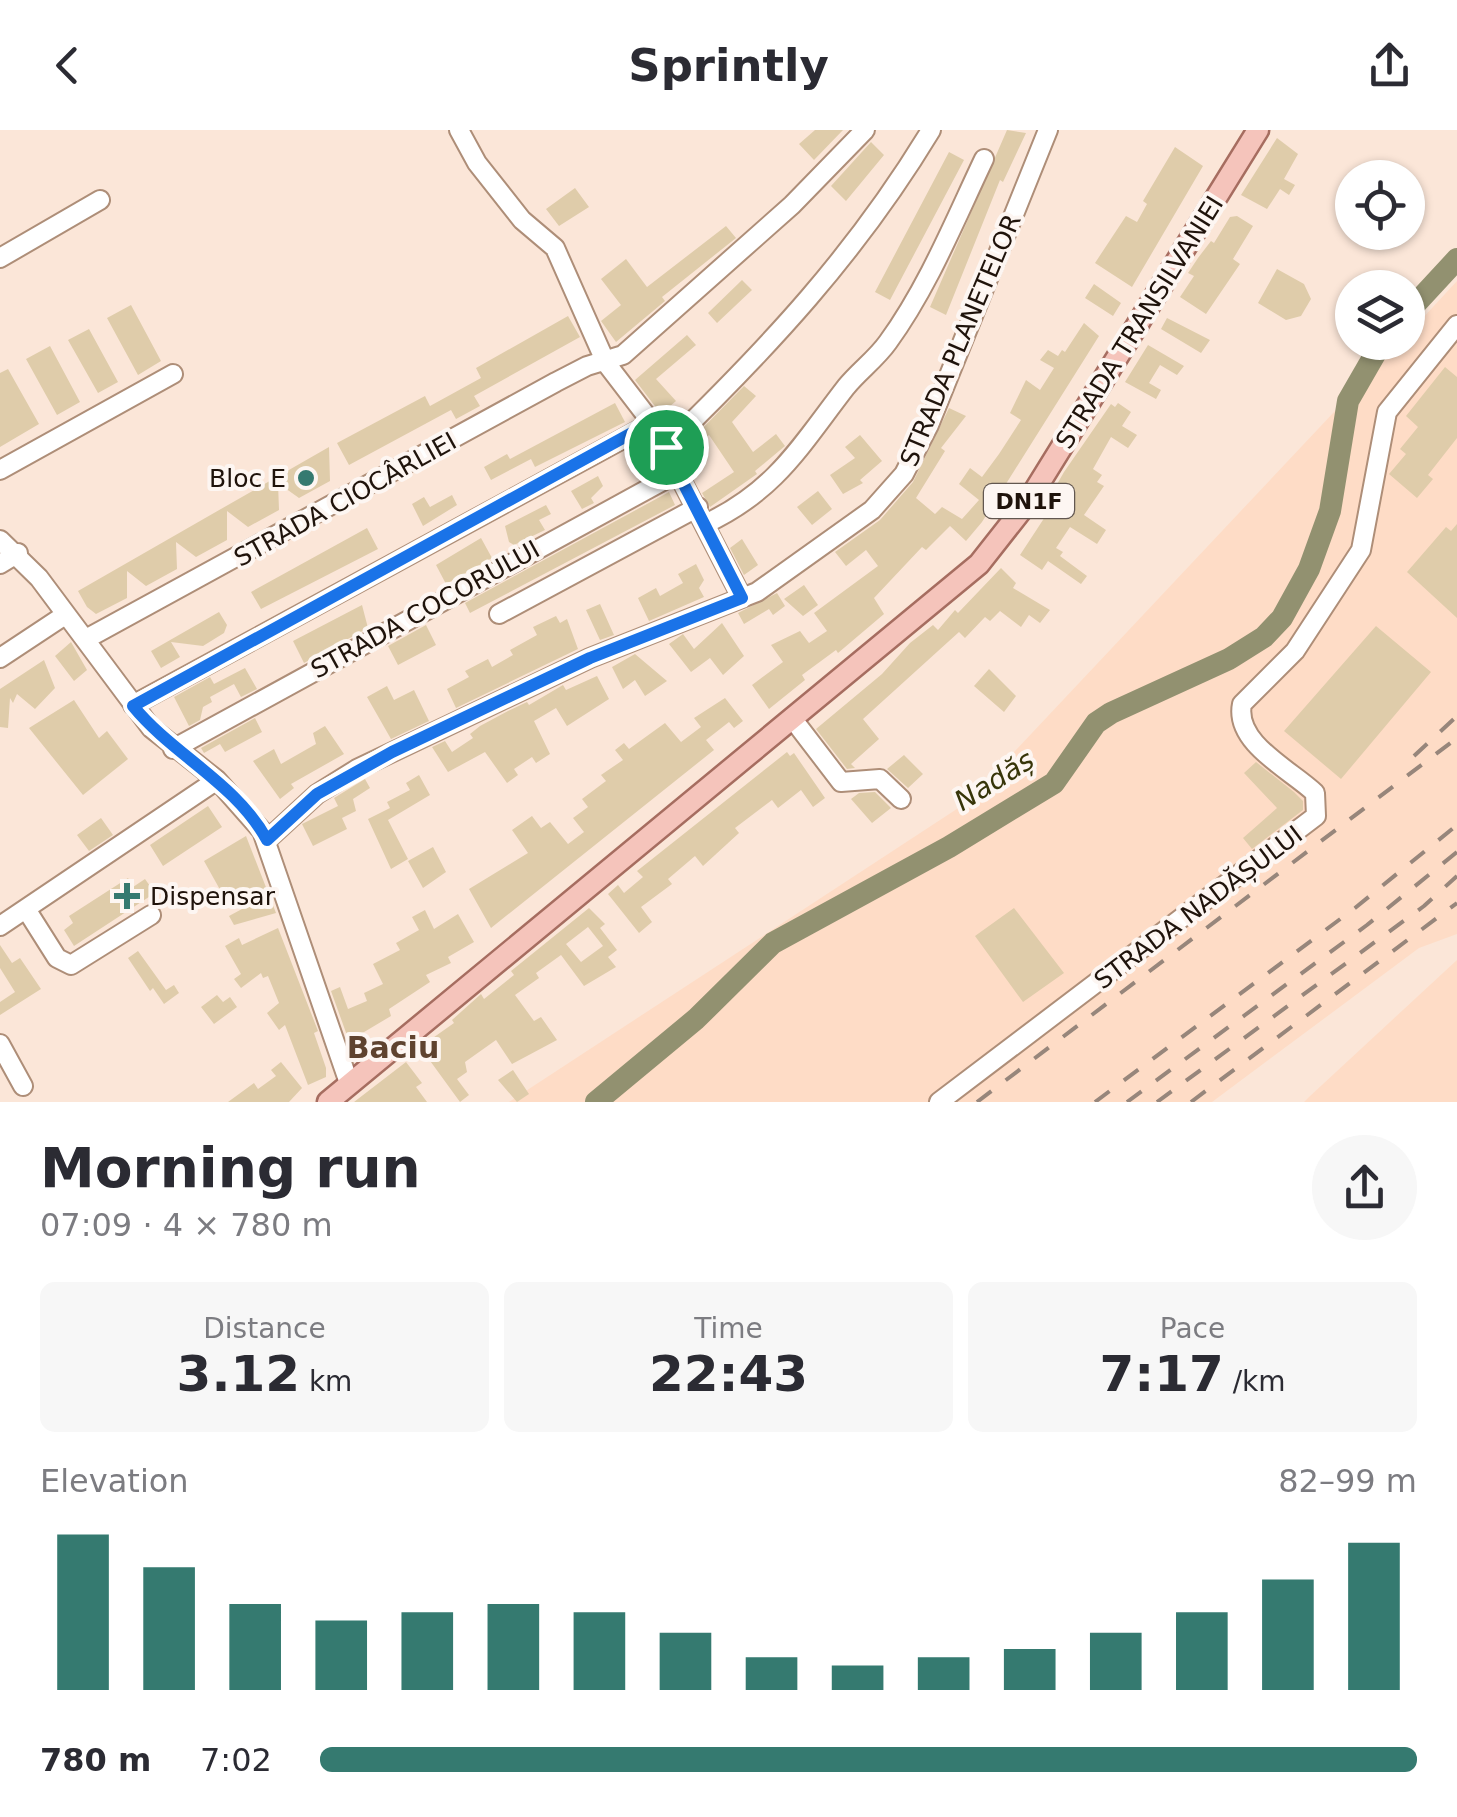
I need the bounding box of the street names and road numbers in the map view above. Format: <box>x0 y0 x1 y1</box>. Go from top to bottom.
street label: STRADA TRANSILVANIEI <box>1050 191 1229 454</box>
street label: STRADA PLANETELOR <box>894 210 1027 470</box>
street label: STRADA CIOCÂRLIEI <box>229 426 461 573</box>
road number: DN1F <box>984 484 1074 518</box>
street label: STRADA COCORULUI <box>306 535 545 684</box>
street label: STRADA NADĂȘULUI <box>1088 819 1308 995</box>

